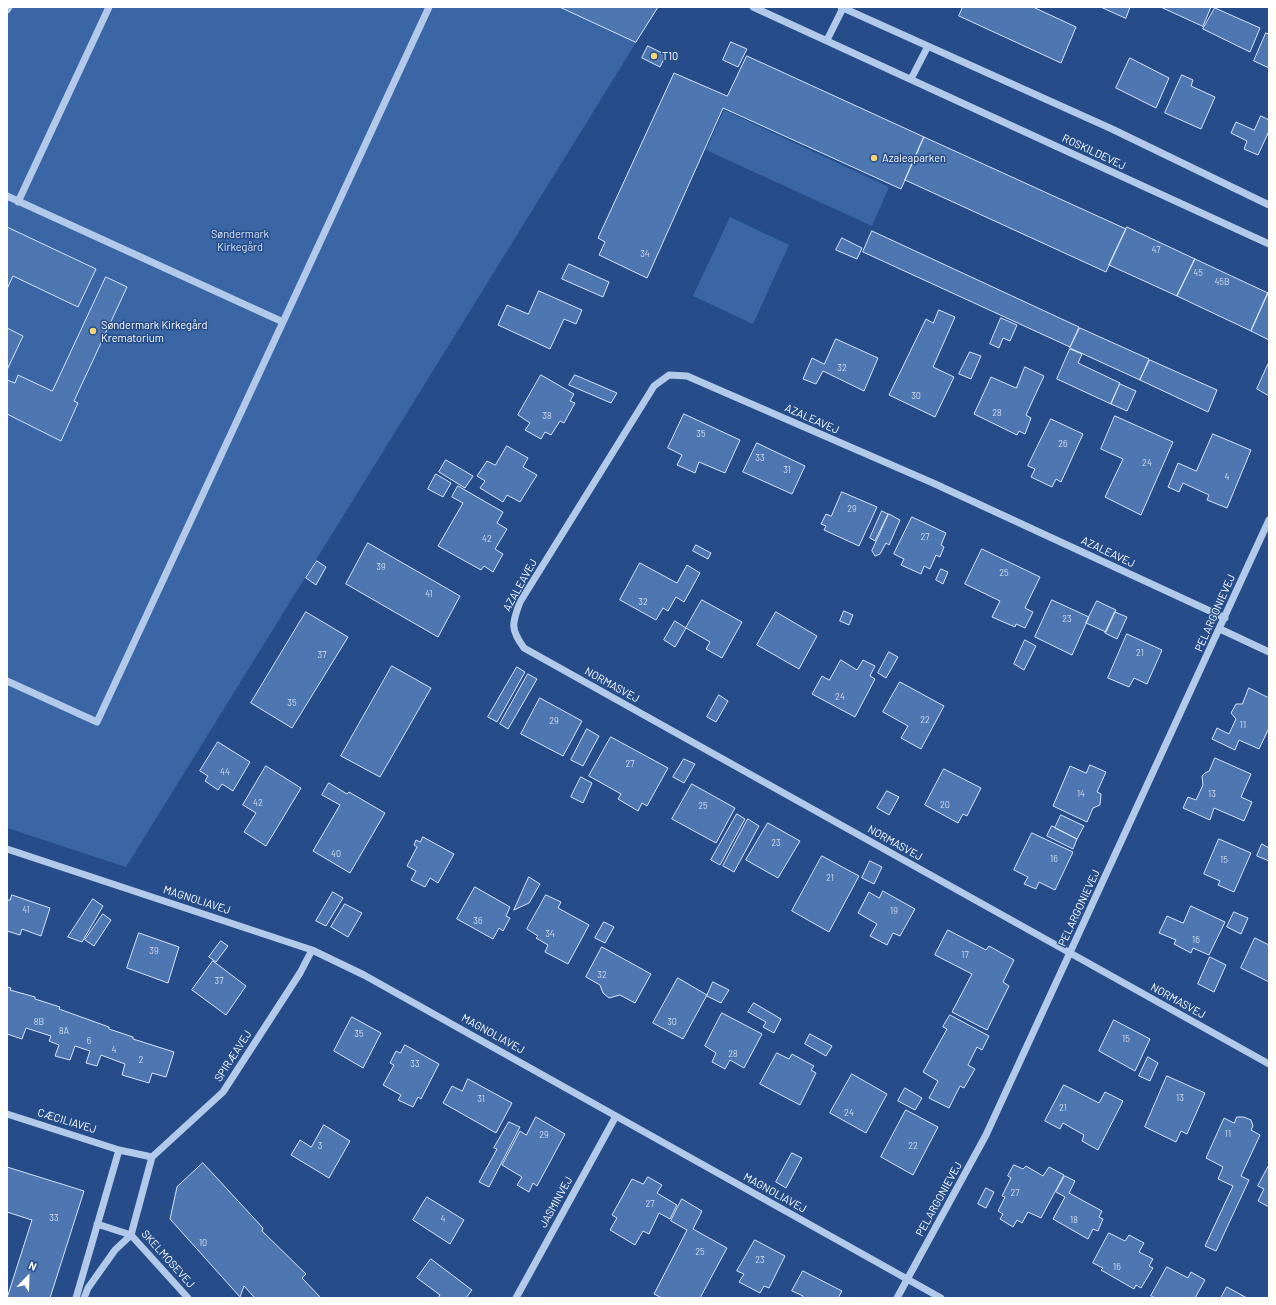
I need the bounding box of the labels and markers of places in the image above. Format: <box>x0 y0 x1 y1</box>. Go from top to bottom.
place label: T10 <box>662 49 678 63</box>
marker: T10 <box>649 51 659 61</box>
place label: Azaleaparken <box>882 151 946 165</box>
marker: Azaleaparken <box>869 153 879 163</box>
place label: Søndermark Kirkegård Krematorium <box>101 318 208 344</box>
marker: Søndermark Kirkegård Krematorium <box>88 326 98 336</box>

